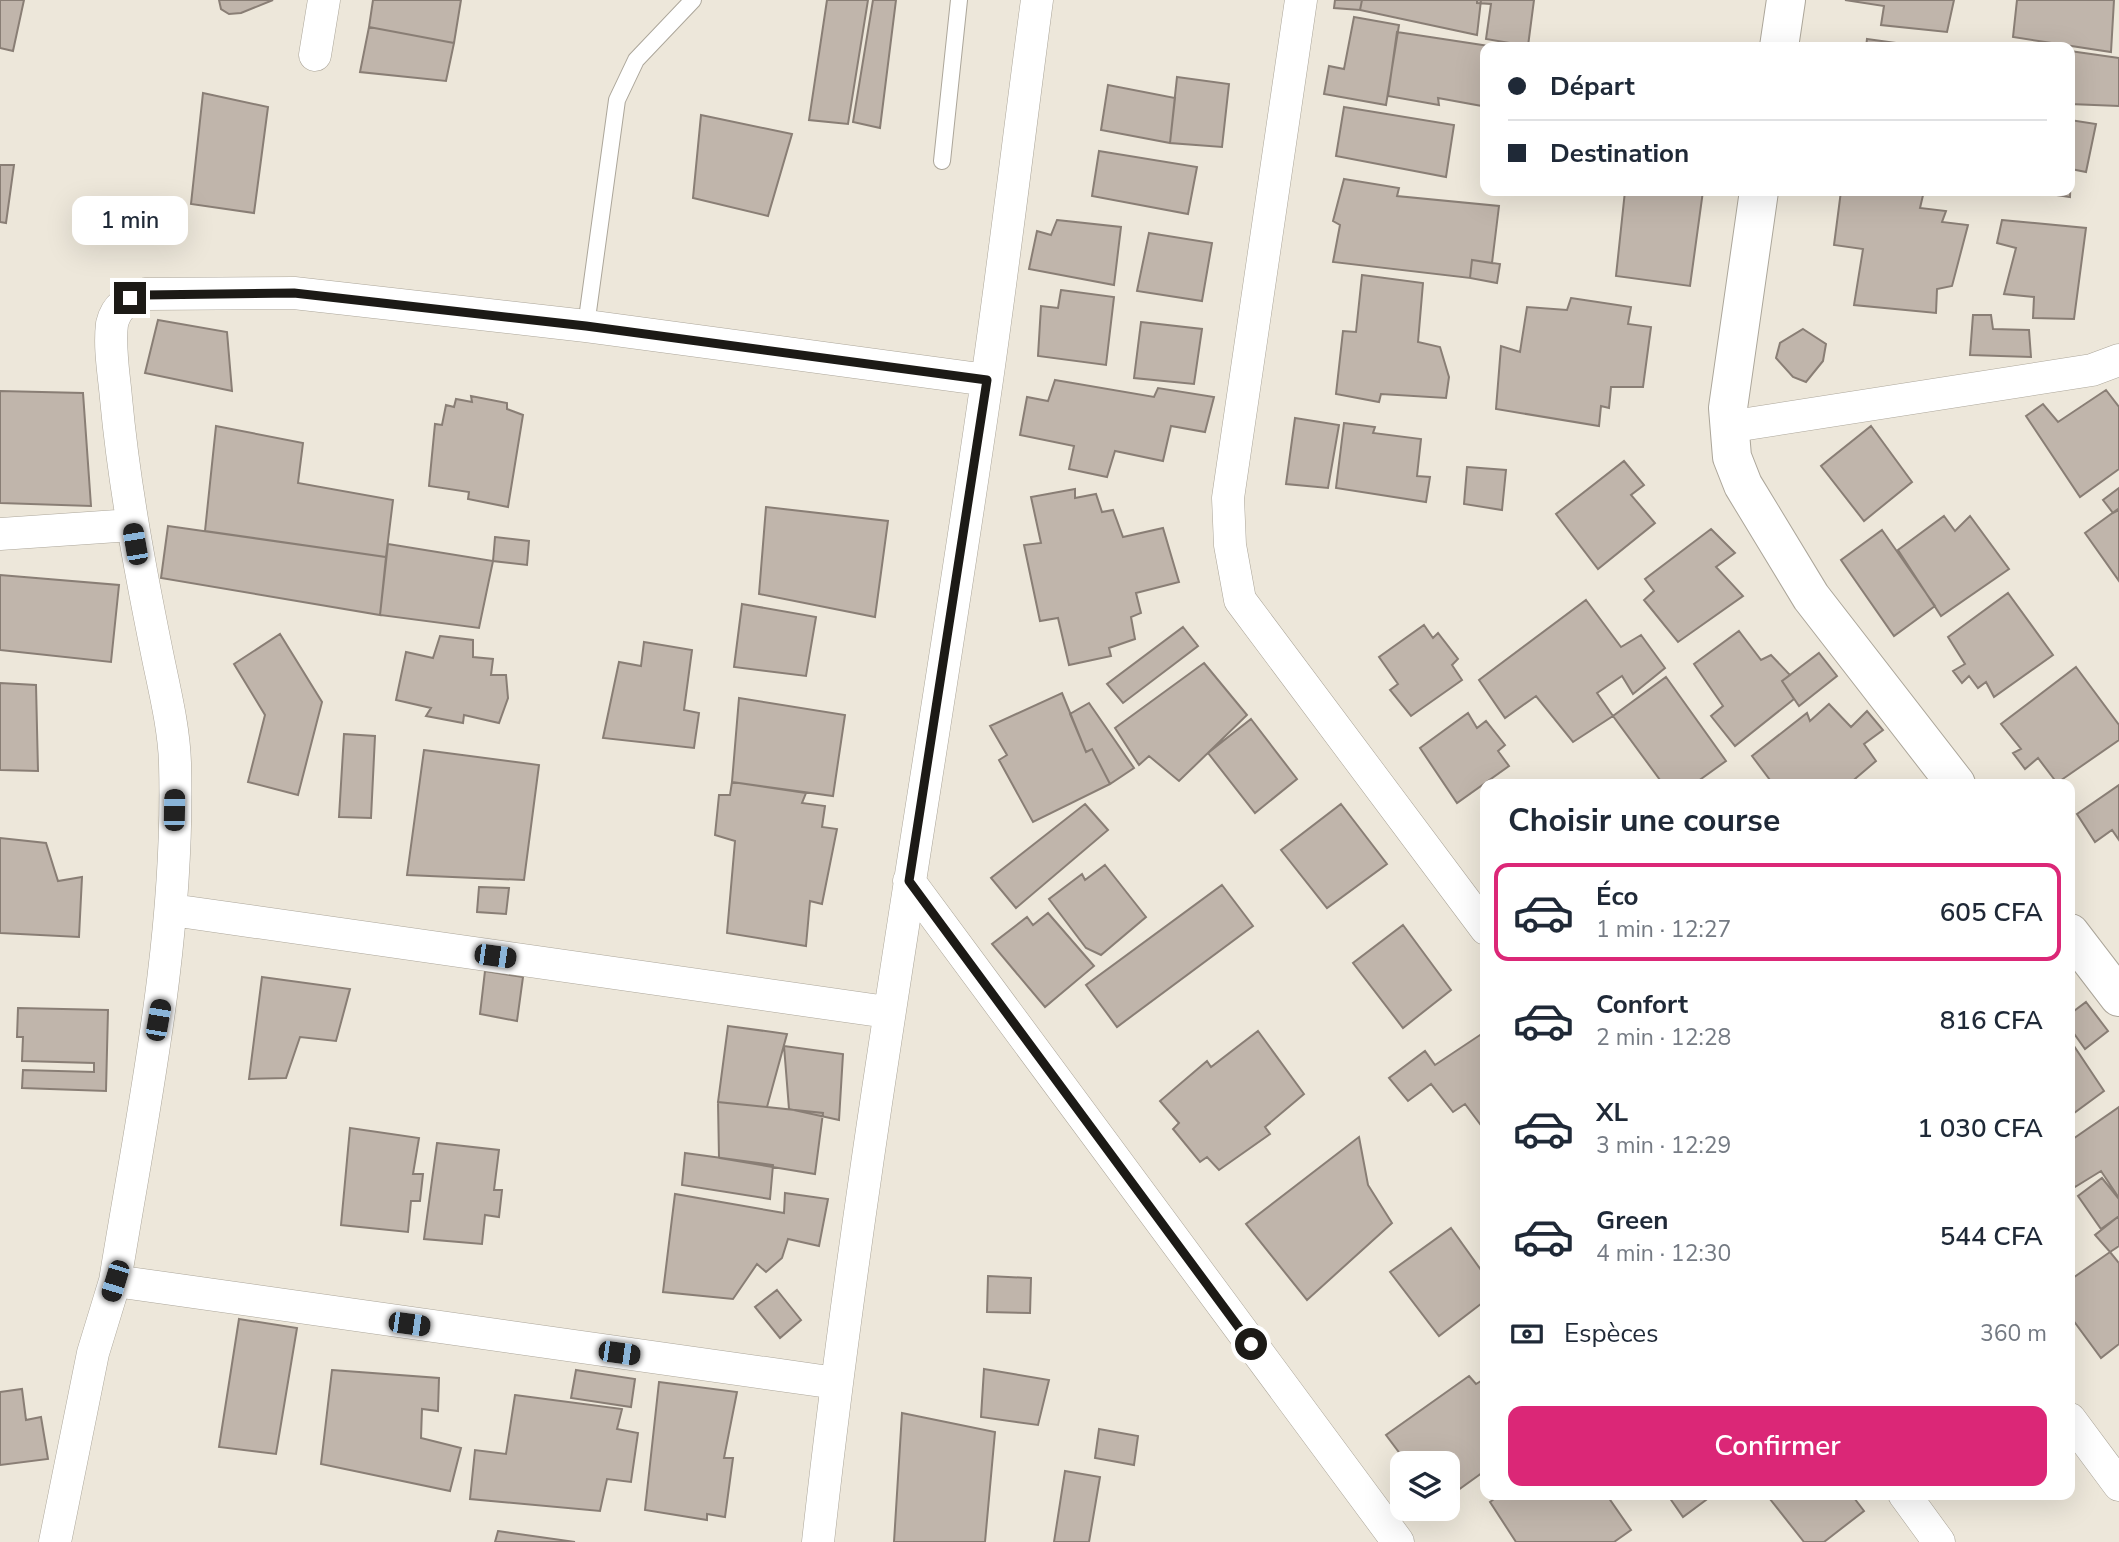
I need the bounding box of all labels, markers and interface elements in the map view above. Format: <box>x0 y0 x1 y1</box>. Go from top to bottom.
text: Départ <box>1550 69 1635 104</box>
text: Destination <box>1550 136 1689 171</box>
callout: 1 min <box>72 196 188 246</box>
text: 1 min <box>101 205 159 236</box>
route end <box>114 282 146 314</box>
car <box>122 521 149 567</box>
car <box>164 789 185 831</box>
text: Choisir une course <box>1508 799 1780 842</box>
text: Éco <box>1596 879 1638 914</box>
icon: car <box>1512 881 1575 944</box>
text: 605 CFA <box>1940 895 2043 930</box>
text: 1 min · 12:27 <box>1596 914 1731 945</box>
car <box>473 943 518 969</box>
text: Confort <box>1596 987 1688 1022</box>
icon: car <box>1512 989 1575 1052</box>
car <box>145 997 172 1043</box>
text: 816 CFA <box>1940 1003 2043 1038</box>
text: 2 min · 12:28 <box>1596 1022 1731 1053</box>
text: XL <box>1596 1095 1628 1130</box>
icon: car <box>1512 1097 1575 1160</box>
text: 1 030 CFA <box>1917 1111 2043 1146</box>
text: 3 min · 12:29 <box>1596 1130 1731 1161</box>
text: Green <box>1596 1203 1669 1238</box>
icon: car <box>1512 1205 1575 1268</box>
text: 544 CFA <box>1940 1219 2043 1254</box>
text: 4 min · 12:30 <box>1596 1238 1731 1269</box>
car <box>99 1258 132 1304</box>
car <box>387 1311 432 1337</box>
icon: cash <box>1508 1315 1546 1353</box>
text: Espèces <box>1564 1316 1659 1351</box>
text: 360 m <box>1980 1318 2047 1349</box>
route start <box>1235 1328 1267 1360</box>
car <box>597 1340 642 1366</box>
button: Confirmer <box>1508 1406 2047 1486</box>
map controls <box>1390 1451 1460 1521</box>
button: layers <box>1390 1451 1460 1521</box>

